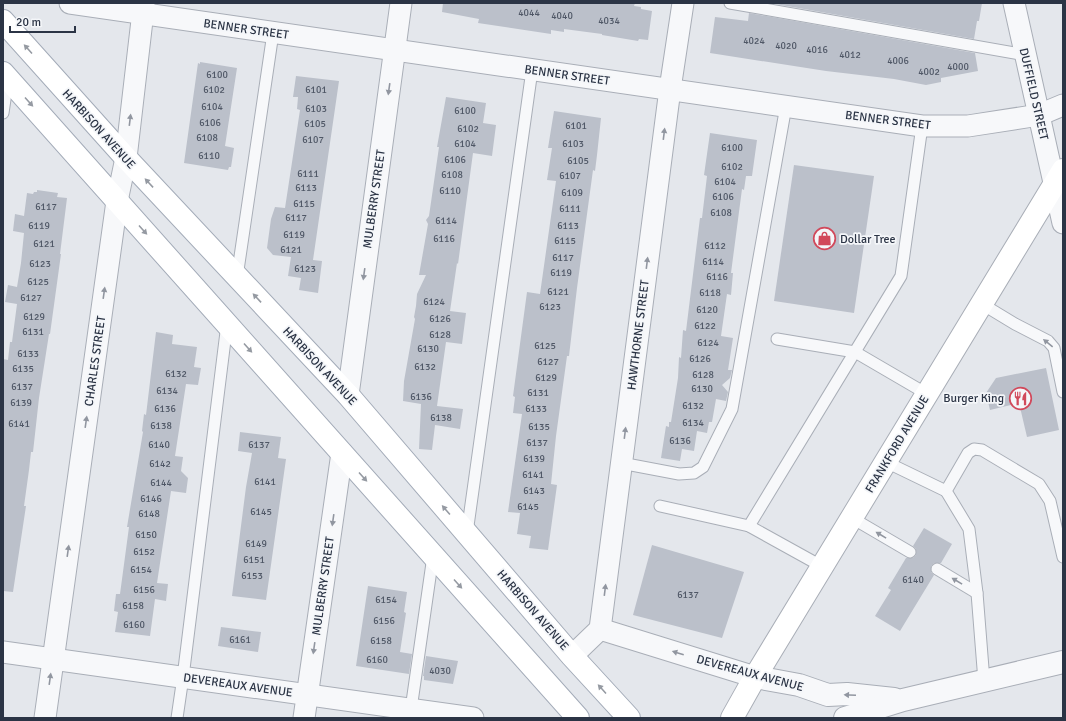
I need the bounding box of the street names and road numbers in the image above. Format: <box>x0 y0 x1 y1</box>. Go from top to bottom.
street label: BENNER STREET <box>202 16 290 43</box>
street label: DUFFIELD STREET <box>1016 47 1051 142</box>
street label: BENNER STREET <box>523 62 611 89</box>
street label: HARBISON AVENUE <box>59 86 139 172</box>
street label: BENNER STREET <box>844 108 932 133</box>
street label: MULBERRY STREET <box>360 149 389 249</box>
street label: HAWTHORNE STREET <box>624 279 653 391</box>
street label: CHARLES STREET <box>82 315 109 407</box>
street label: HARBISON AVENUE <box>279 324 360 409</box>
street label: FRANKFORD AVENUE <box>862 393 933 496</box>
street label: MULBERRY STREET <box>309 536 338 636</box>
street label: HARBISON AVENUE <box>493 567 572 654</box>
street label: DEVEREAUX AVENUE <box>695 652 805 695</box>
street label: DEVEREAUX AVENUE <box>182 670 294 701</box>

